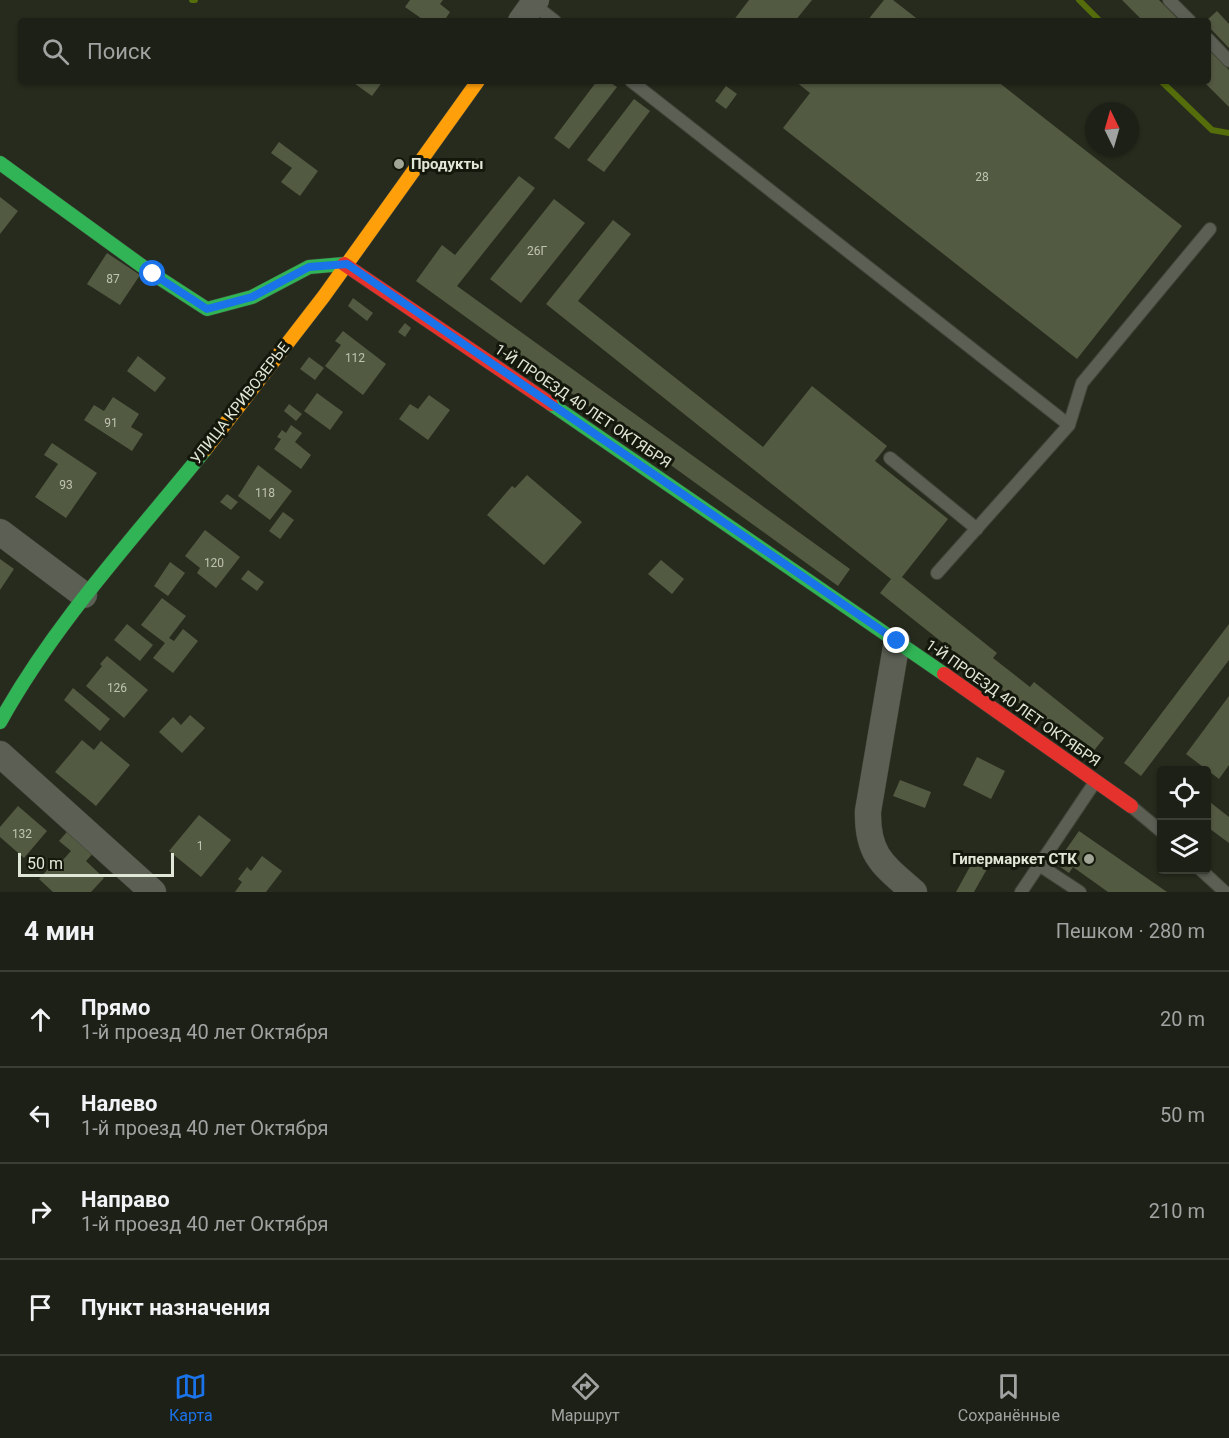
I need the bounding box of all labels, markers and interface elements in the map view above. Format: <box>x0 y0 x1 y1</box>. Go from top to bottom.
search box <box>18 18 1211 84</box>
icon: search <box>39 35 72 68</box>
text: Поиск <box>87 39 151 64</box>
north arrow <box>1085 102 1139 156</box>
place label: Продукты <box>411 155 484 173</box>
marker: Продукты <box>392 157 406 171</box>
house number: 28 <box>975 170 989 184</box>
house number: 26Г <box>527 244 547 258</box>
route start <box>139 260 165 286</box>
house number: 87 <box>106 272 120 286</box>
street label: УЛИЦА КРИВОЗЕРЬЕ <box>187 338 293 467</box>
street label: 1-Й ПРОЕЗД 40 ЛЕТ ОКТЯБРЯ <box>491 340 675 472</box>
house number: 112 <box>345 351 365 365</box>
house number: 91 <box>104 416 118 430</box>
house number: 93 <box>59 478 73 492</box>
house number: 118 <box>255 486 275 500</box>
house number: 120 <box>204 556 224 570</box>
route end <box>883 627 909 653</box>
street label: 1-Й ПРОЕЗД 40 ЛЕТ ОКТЯБРЯ <box>922 636 1104 770</box>
house number: 126 <box>107 681 127 695</box>
map controls <box>1157 766 1211 874</box>
button: locate <box>1157 766 1211 820</box>
button: layers <box>1157 820 1211 874</box>
house number: 132 <box>12 827 32 841</box>
house number: 1 <box>197 839 203 853</box>
scale bar <box>18 850 174 878</box>
place label: Гипермаркет СТК <box>952 850 1077 868</box>
marker: Гипермаркет СТК <box>1082 852 1096 866</box>
text: 50 m <box>27 854 63 873</box>
text: 4 мин <box>24 916 95 946</box>
text: Пешком · 280 m <box>1056 919 1205 943</box>
text: Прямо <box>81 995 150 1020</box>
icon: ahead <box>24 1003 57 1036</box>
text: 20 m <box>1160 1007 1205 1031</box>
text: 1-й проезд 40 лет Октября <box>81 1020 329 1044</box>
text: Налево <box>81 1091 158 1116</box>
icon: left <box>24 1099 57 1132</box>
text: 50 m <box>1160 1103 1205 1127</box>
text: 1-й проезд 40 лет Октября <box>81 1116 329 1140</box>
text: Направо <box>81 1187 170 1212</box>
icon: right <box>24 1195 57 1228</box>
text: 210 m <box>1149 1199 1205 1223</box>
text: 1-й проезд 40 лет Октября <box>81 1212 329 1236</box>
icon: arrive <box>24 1291 57 1324</box>
text: Пункт назначения <box>81 1295 270 1320</box>
tab: Карта <box>169 1370 213 1425</box>
tab: Маршрут <box>551 1370 620 1425</box>
tab: Сохранённые <box>958 1370 1060 1425</box>

